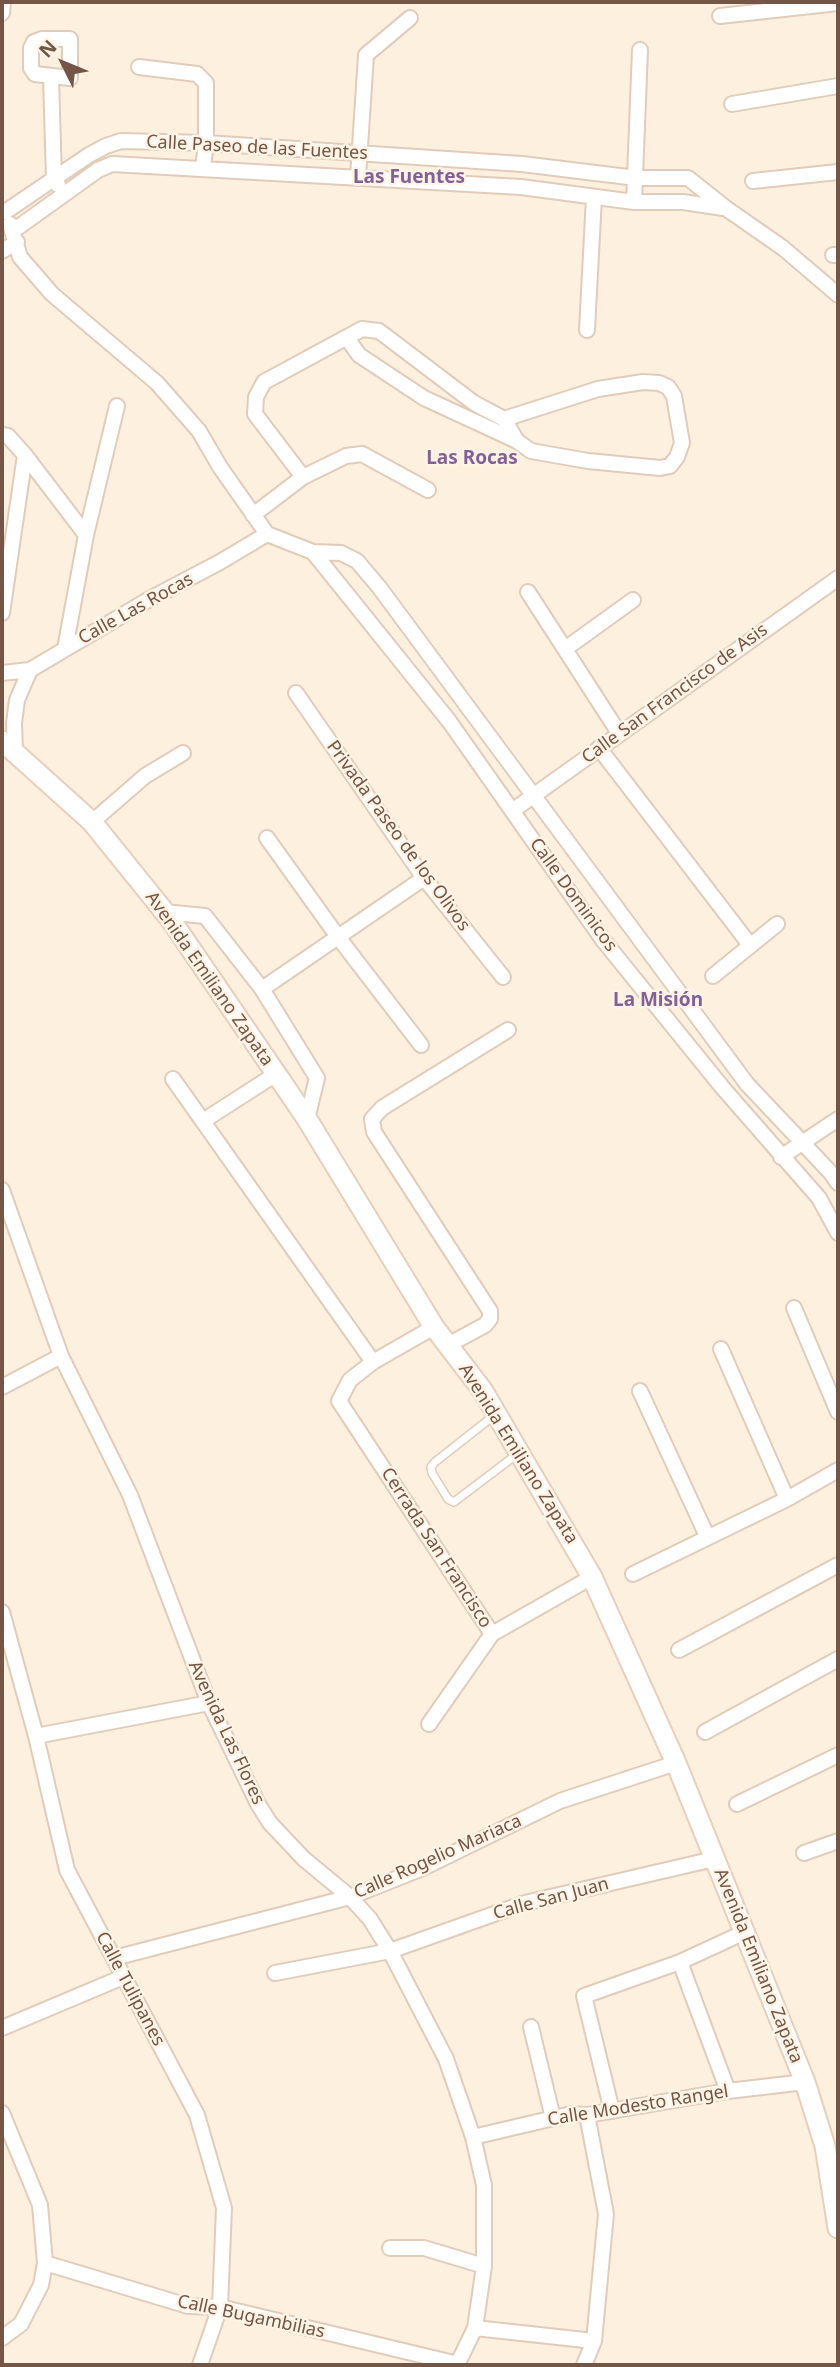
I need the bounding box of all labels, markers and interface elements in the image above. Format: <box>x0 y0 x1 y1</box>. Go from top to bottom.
north arrow <box>28 28 98 98</box>
text: N <box>33 34 62 63</box>
street label: Calle Paseo de las Fuentes <box>146 131 368 165</box>
district label: Las Fuentes <box>353 167 465 189</box>
district label: Las Rocas <box>426 448 518 470</box>
street label: Calle Las Rocas <box>75 569 197 649</box>
street label: Calle San Francisco de Asis <box>578 619 772 769</box>
street label: Privada Paseo de los Olivos <box>322 737 474 935</box>
street label: Calle Dominicos <box>525 834 621 956</box>
street label: Avenida Emiliano Zapata <box>140 888 278 1070</box>
district label: La Misión <box>613 990 703 1012</box>
street label: Avenida Emiliano Zapata <box>454 1360 582 1548</box>
street label: Cerrada San Francisco <box>376 1464 496 1632</box>
street label: Avenida Las Flores <box>183 1658 269 1808</box>
street label: Calle Rogelio Mariaca <box>351 1810 525 1904</box>
street label: Avenida Emiliano Zapata <box>709 1865 807 2067</box>
street label: Calle San Juan <box>491 1873 611 1925</box>
street label: Calle Tulipanes <box>91 1928 169 2050</box>
street label: Calle Modesto Rangel <box>546 2081 730 2131</box>
street label: Calle Bugambilias <box>175 2291 327 2343</box>

